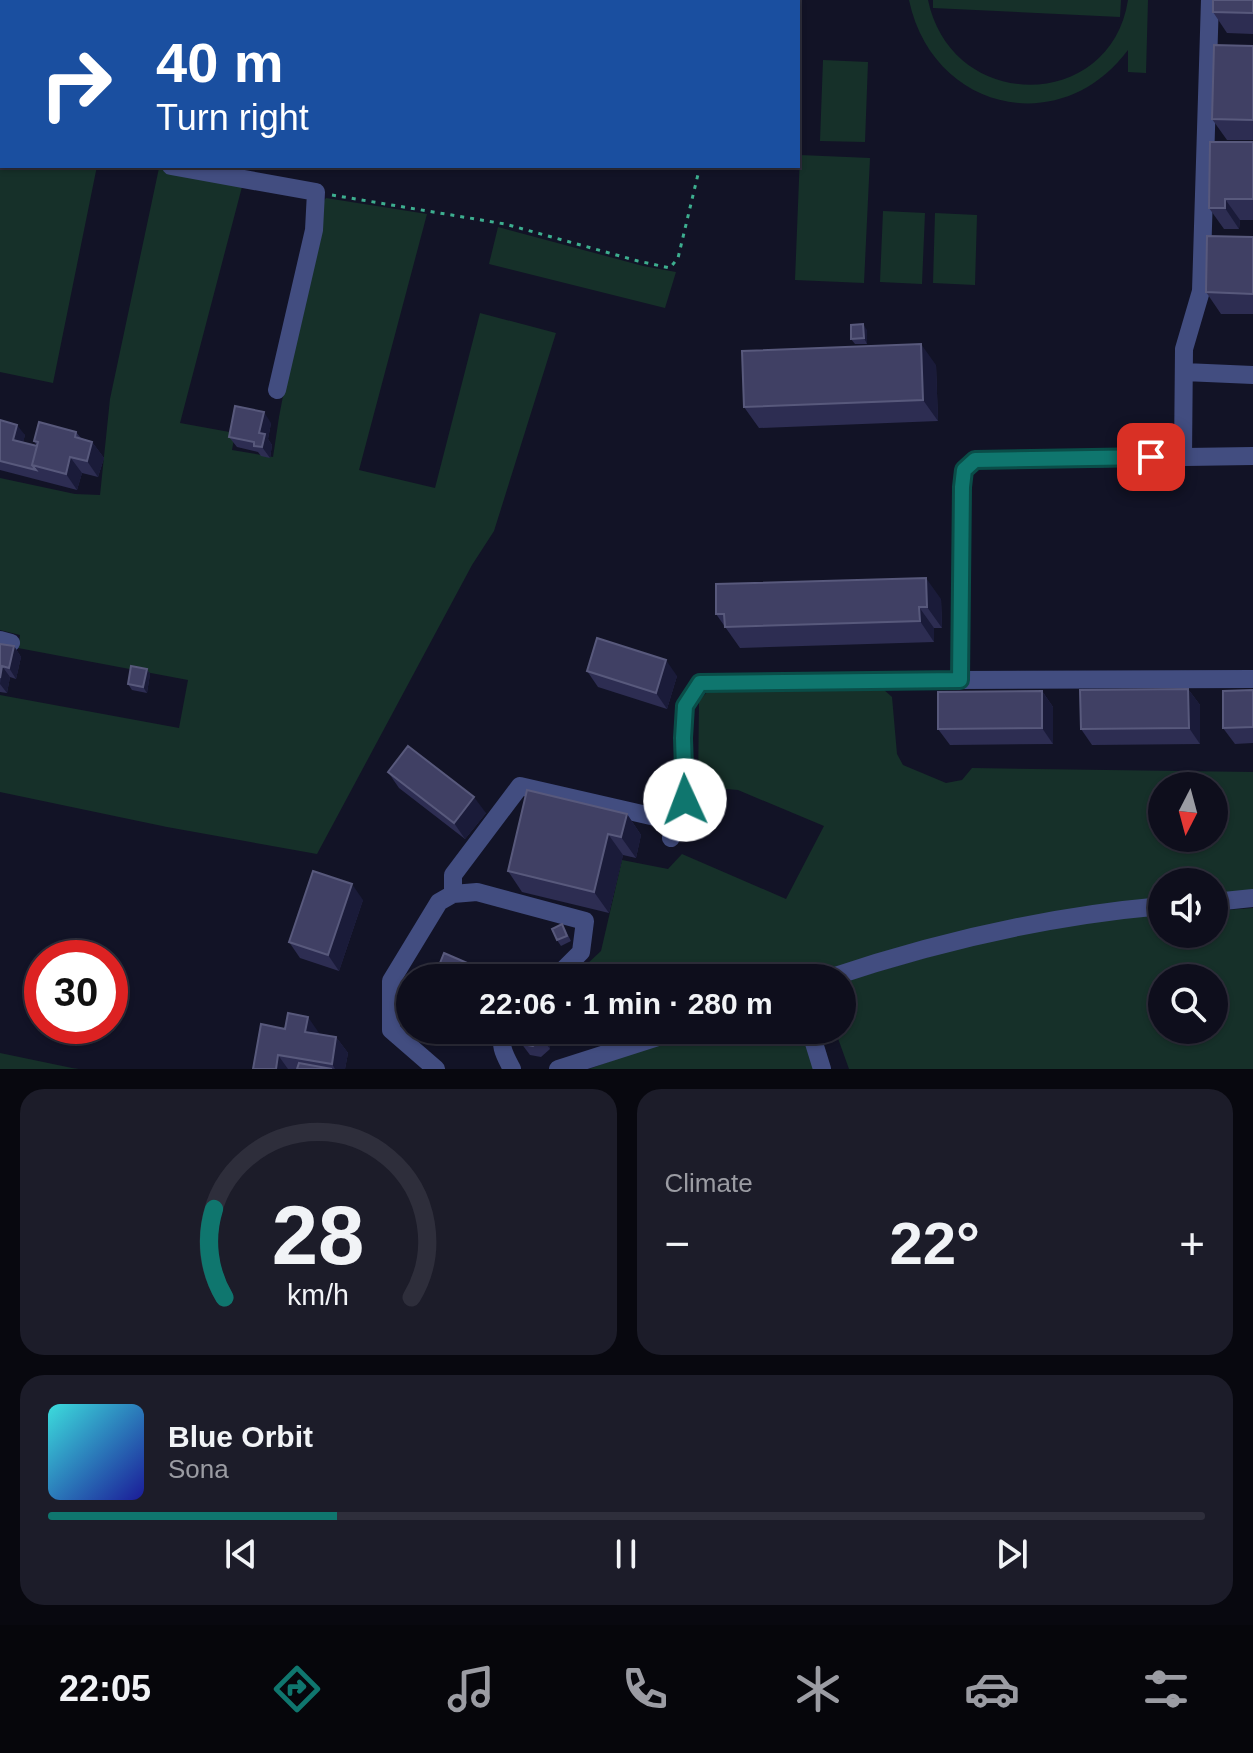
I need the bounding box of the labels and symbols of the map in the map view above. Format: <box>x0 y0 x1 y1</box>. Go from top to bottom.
pin <box>1117 423 1185 491</box>
position arrow <box>643 758 727 842</box>
north arrow <box>1148 772 1228 852</box>
speed limit sign: 30 <box>24 940 128 1044</box>

